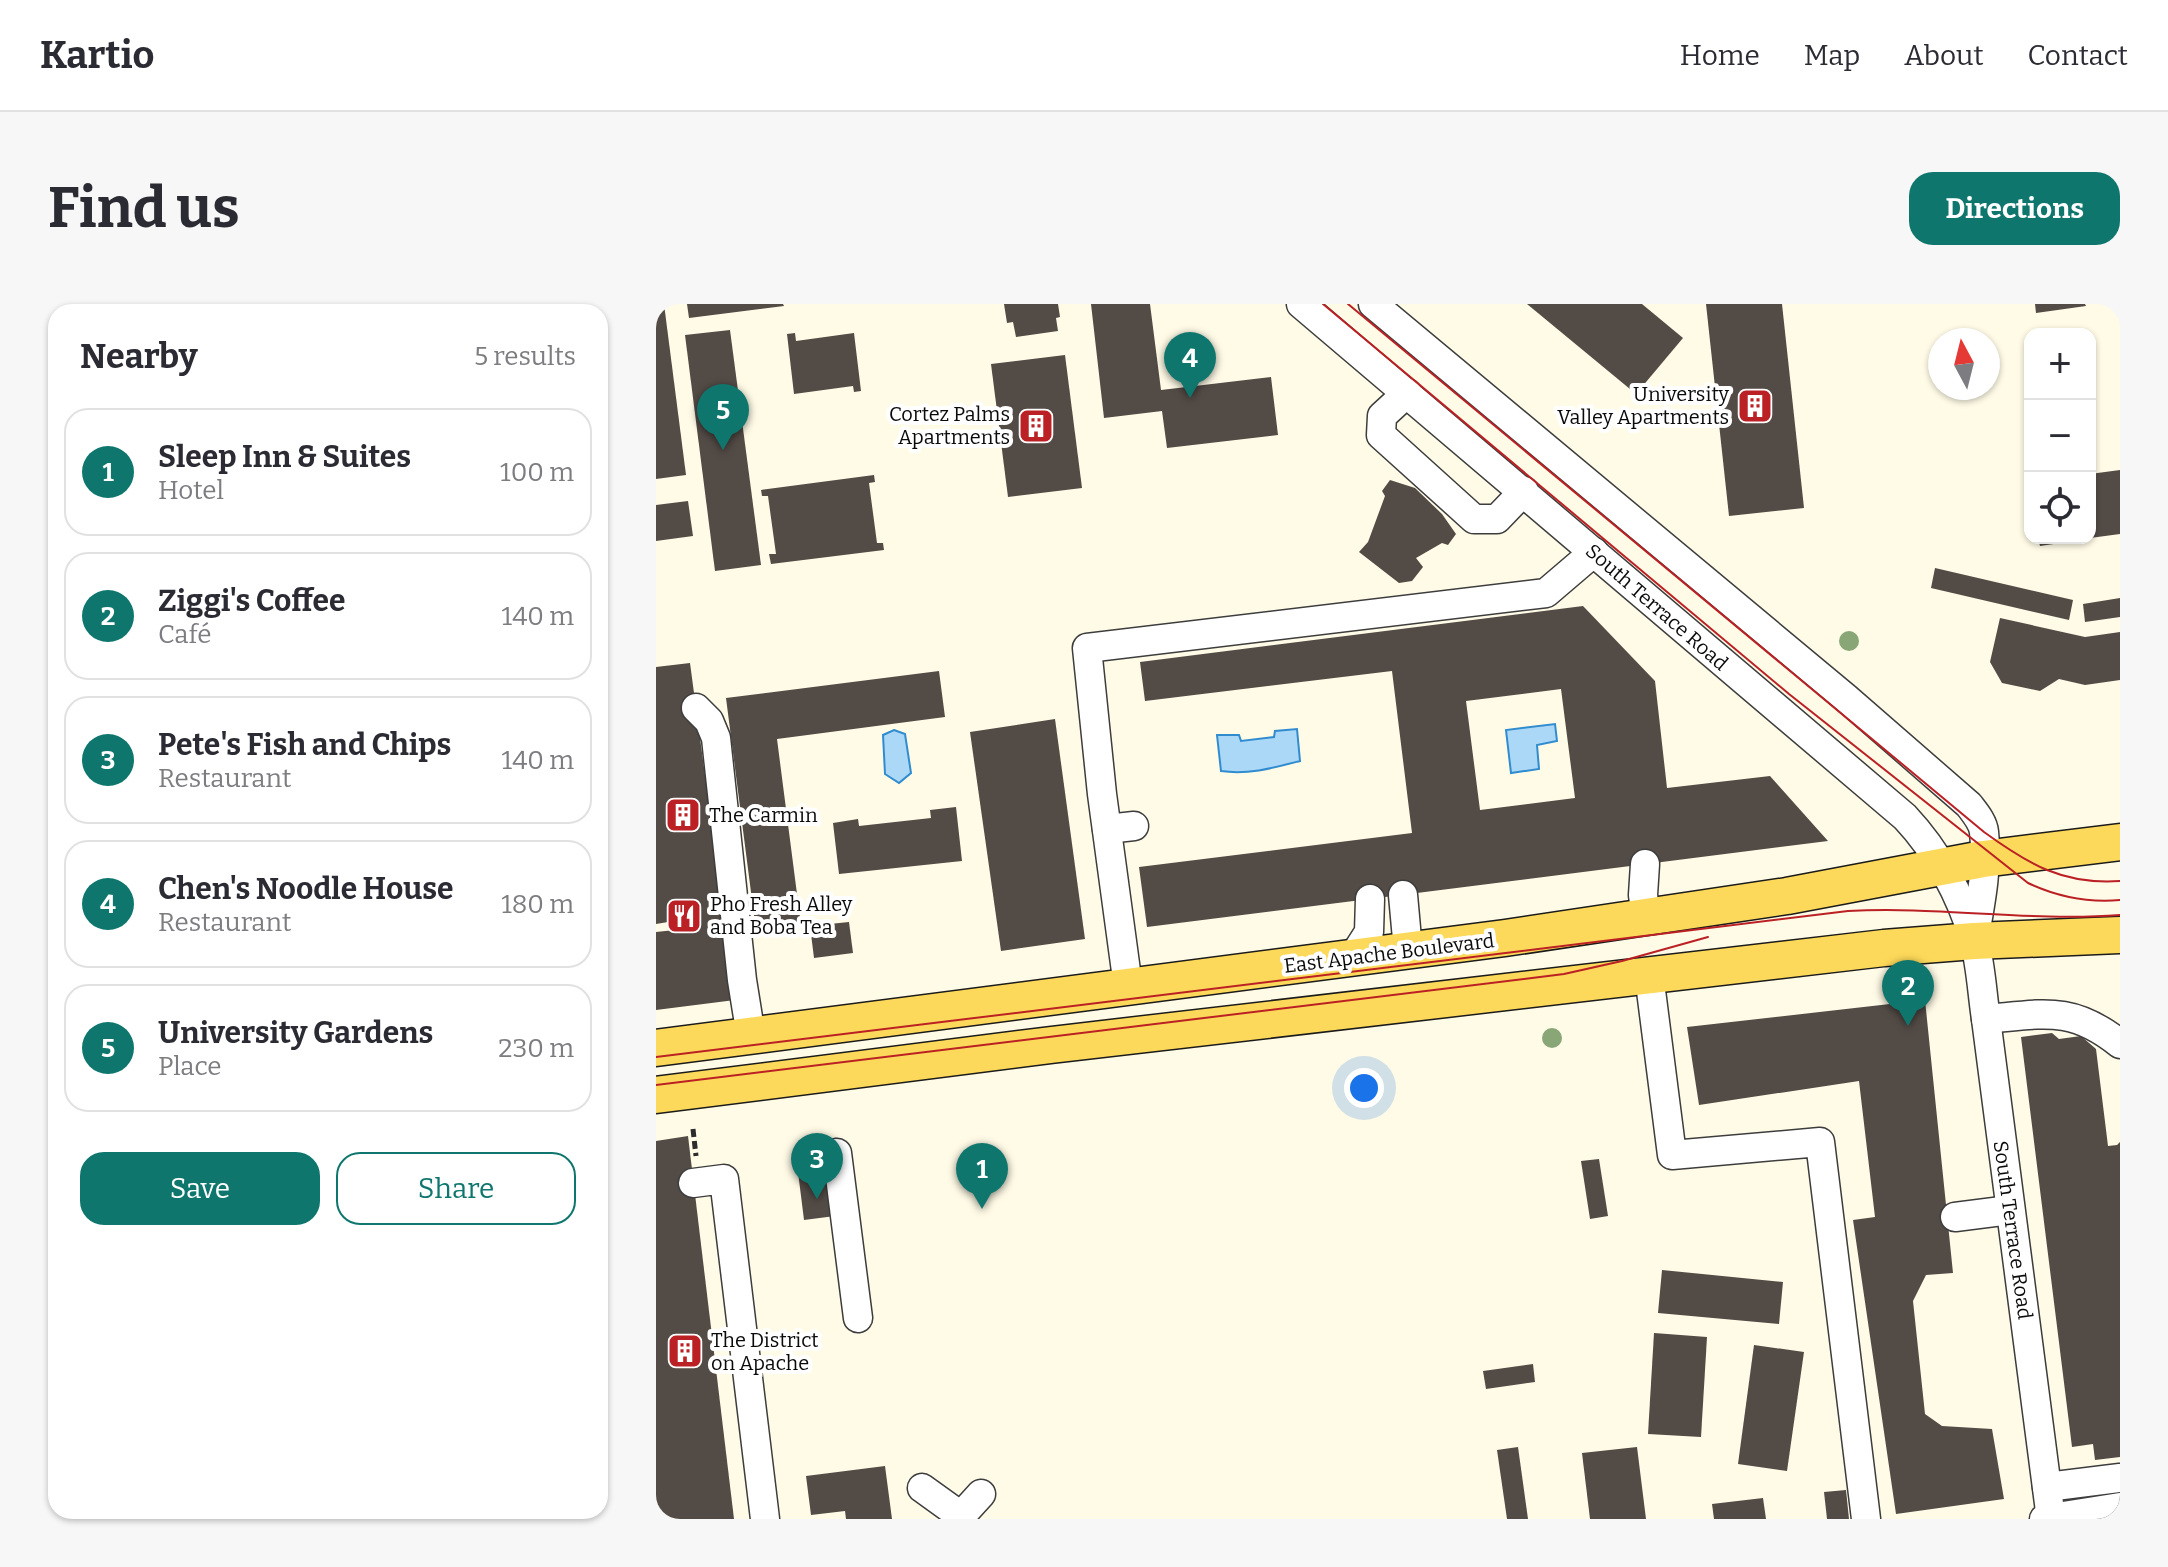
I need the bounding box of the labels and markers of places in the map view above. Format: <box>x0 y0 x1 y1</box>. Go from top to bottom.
pin: 4 <box>1164 332 1216 398</box>
place label: University Valley Apartments <box>1557 382 1729 429</box>
pin: 5 <box>697 384 749 450</box>
building icon: University Valley Apartments <box>1736 387 1774 425</box>
place label: Cortez Palms Apartments <box>889 402 1010 449</box>
building icon: Cortez Palms Apartments <box>1017 407 1055 445</box>
building icon: The Carmin <box>664 796 702 834</box>
place label: The Carmin <box>709 803 818 827</box>
place label: Pho Fresh Alley and Boba Tea <box>710 892 853 939</box>
restaurant icon: Pho Fresh Alley and Boba Tea <box>665 897 703 935</box>
pin: 2 <box>1882 960 1934 1026</box>
pin: 3 <box>791 1133 843 1199</box>
pin: 1 <box>956 1143 1008 1209</box>
place label: The District on Apache <box>711 1328 818 1375</box>
building icon: The District on Apache <box>666 1332 704 1370</box>

